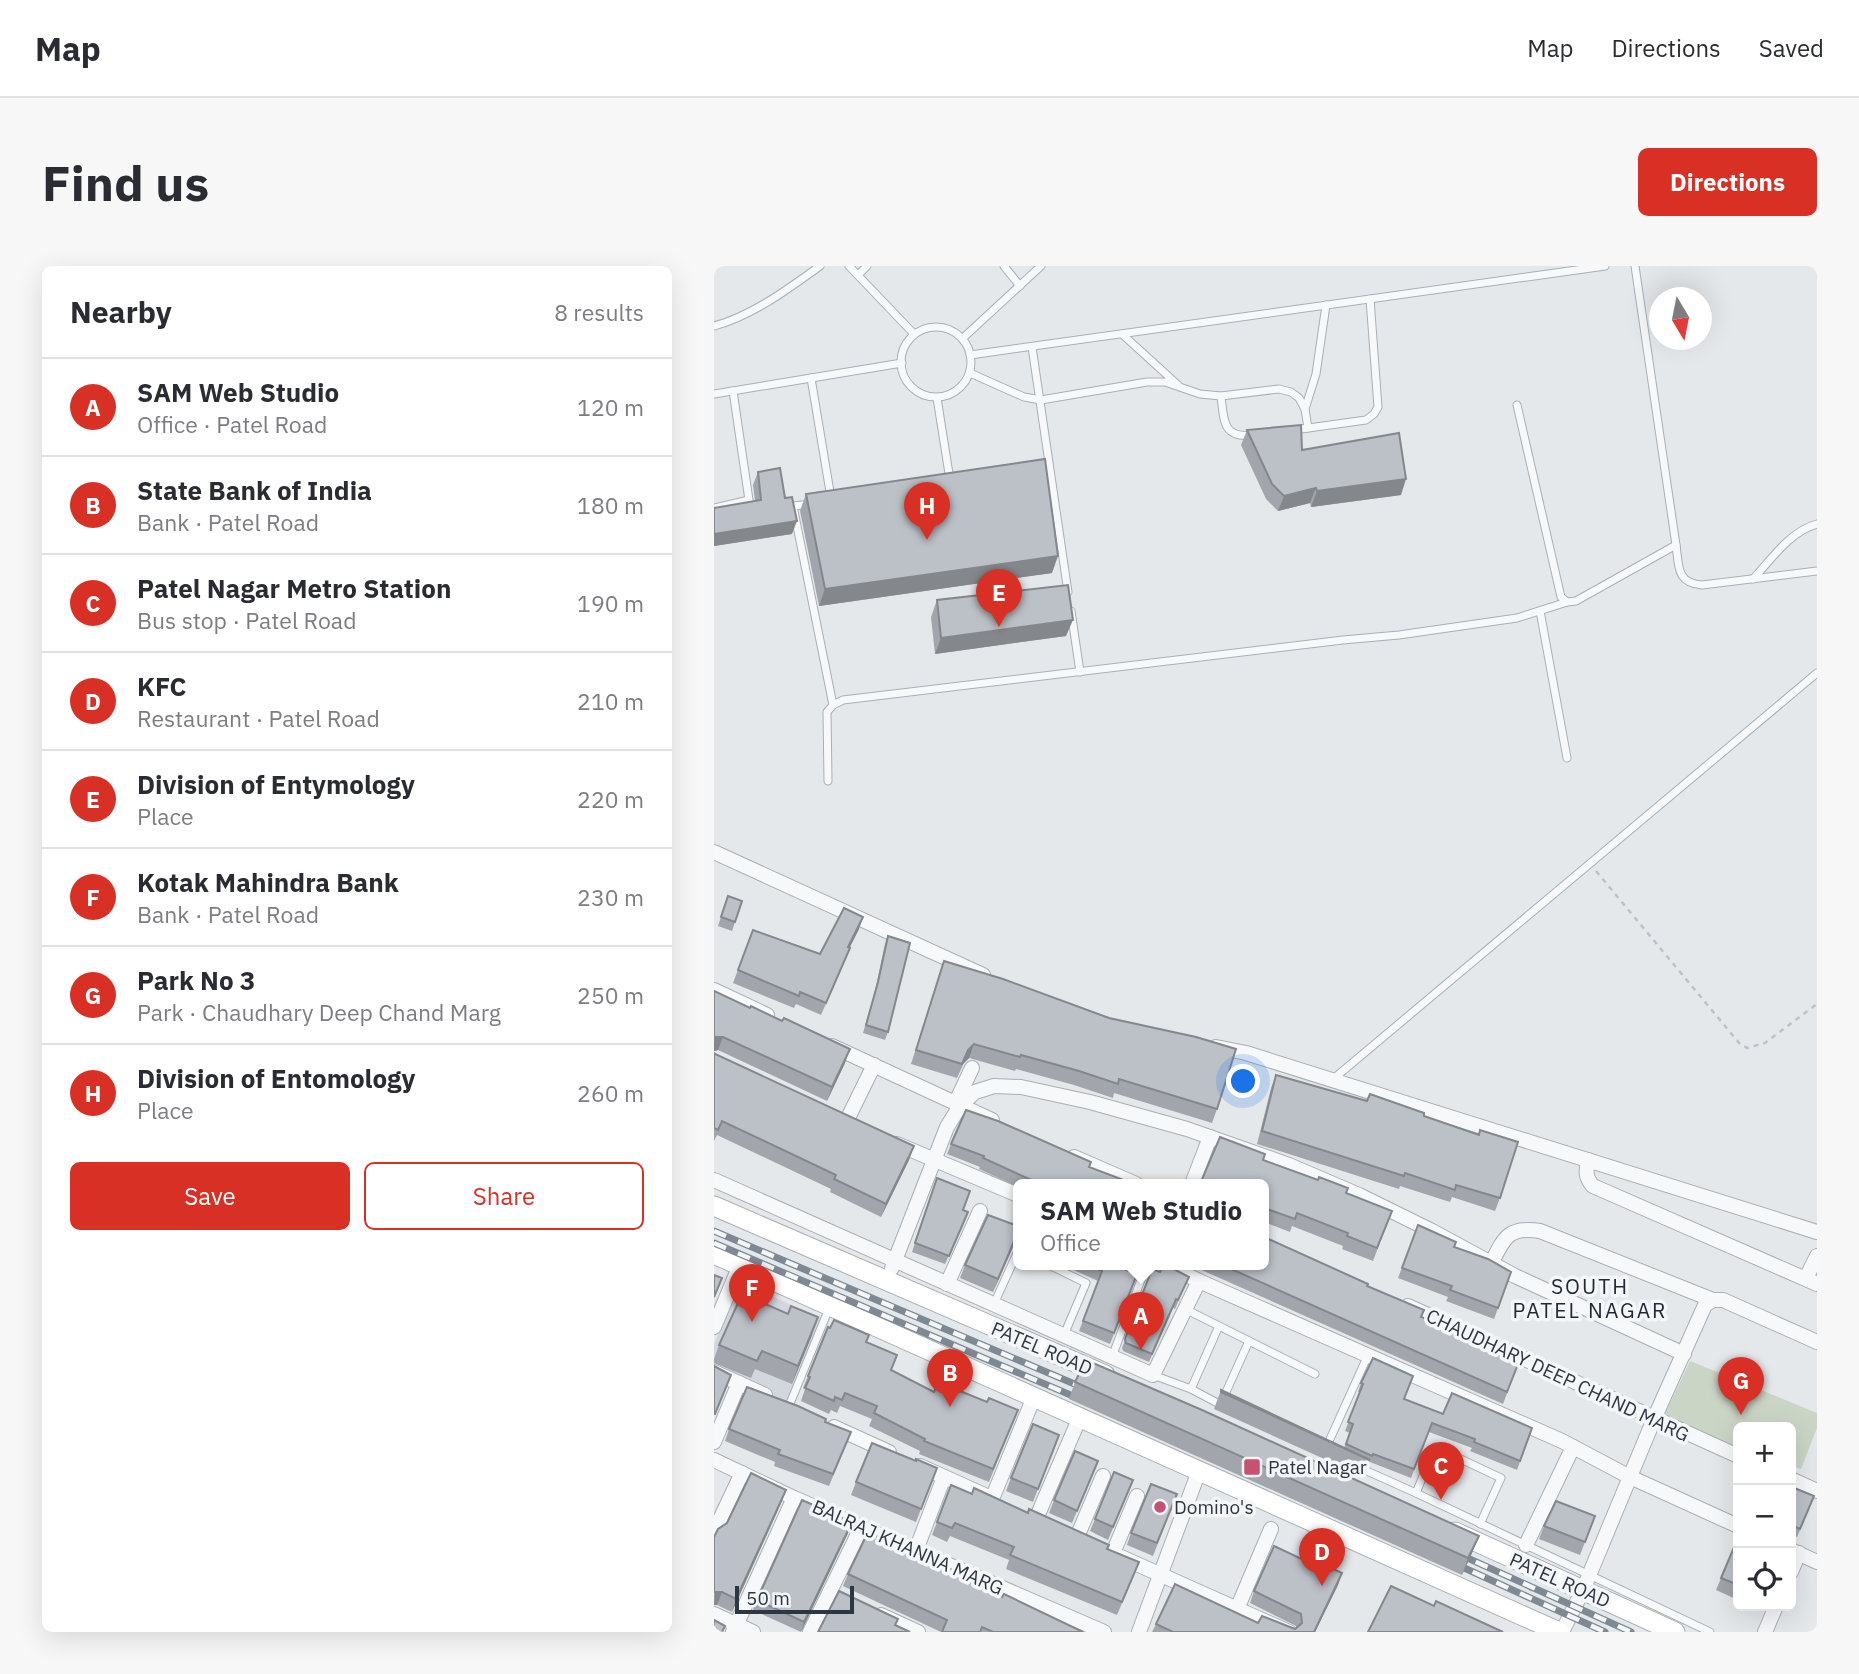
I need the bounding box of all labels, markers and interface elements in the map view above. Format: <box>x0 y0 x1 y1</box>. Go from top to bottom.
text: Map <box>35 27 101 70</box>
text: Map <box>1527 32 1573 64</box>
text: Directions <box>1611 32 1721 64</box>
text: Saved <box>1759 32 1824 64</box>
button: Directions <box>1638 148 1817 216</box>
text: Find us <box>42 151 209 214</box>
north arrow <box>1649 287 1712 350</box>
text: Nearby <box>70 292 172 331</box>
text: 8 results <box>554 297 644 327</box>
text: SAM Web Studio <box>137 375 339 409</box>
text: A <box>85 392 101 422</box>
text: 120 m <box>577 392 644 422</box>
text: Office · Patel Road <box>137 409 327 439</box>
text: State Bank of India <box>137 473 372 507</box>
pin: H <box>904 482 950 540</box>
text: B <box>85 490 101 520</box>
text: 180 m <box>577 490 644 520</box>
text: Bank · Patel Road <box>137 507 319 537</box>
pin: E <box>976 569 1022 627</box>
text: Patel Nagar Metro Station <box>137 571 451 605</box>
text: C <box>86 588 100 618</box>
text: 190 m <box>577 588 644 618</box>
text: Bus stop · Patel Road <box>137 605 356 635</box>
text: KFC <box>137 669 186 703</box>
text: D <box>85 686 101 716</box>
text: 210 m <box>577 686 644 716</box>
text: Restaurant · Patel Road <box>137 703 380 733</box>
text: Division of Entymology <box>137 767 415 801</box>
text: E <box>86 784 100 814</box>
text: 220 m <box>577 784 644 814</box>
text: Place <box>137 801 194 831</box>
text: Kotak Mahindra Bank <box>137 865 399 899</box>
text: F <box>86 882 100 912</box>
text: 230 m <box>577 882 644 912</box>
text: Bank · Patel Road <box>137 899 319 929</box>
text: Park No 3 <box>137 963 255 997</box>
text: G <box>85 980 101 1010</box>
text: 250 m <box>577 980 644 1010</box>
text: Park · Chaudhary Deep Chand Marg <box>137 997 501 1027</box>
text: Division of Entomology <box>137 1061 415 1095</box>
your location <box>1226 1064 1260 1098</box>
text: H <box>85 1078 101 1108</box>
text: 260 m <box>577 1078 644 1108</box>
text: Place <box>137 1095 194 1125</box>
button: Save <box>70 1162 350 1230</box>
button: Share <box>364 1162 644 1230</box>
popup <box>1013 1179 1269 1270</box>
text: SAM Web Studio <box>1040 1193 1242 1227</box>
text: Office <box>1040 1227 1101 1257</box>
pin: F <box>729 1264 775 1322</box>
district label: SOUTH PATEL NAGAR <box>1512 1272 1668 1324</box>
pin: A <box>1118 1292 1164 1350</box>
street label: CHAUDHARY DEEP CHAND MARG <box>1423 1303 1693 1447</box>
street label: PATEL ROAD <box>988 1316 1096 1380</box>
pin: B <box>927 1349 973 1407</box>
pin: G <box>1718 1357 1764 1415</box>
map controls <box>1733 1422 1796 1611</box>
button: + <box>1733 1422 1796 1485</box>
pin: C <box>1418 1442 1464 1500</box>
place label: Patel Nagar <box>1268 1455 1367 1479</box>
marker: Patel Nagar <box>1242 1457 1262 1477</box>
button: − <box>1733 1485 1796 1548</box>
street label: BALRAJ KHANNA MARG <box>809 1494 1007 1600</box>
place label: Domino's <box>1174 1495 1254 1519</box>
marker: Domino's <box>1152 1499 1168 1515</box>
pin: D <box>1299 1528 1345 1586</box>
street label: PATEL ROAD <box>1506 1547 1614 1613</box>
button: locate <box>1733 1548 1796 1611</box>
scale bar <box>735 1583 854 1615</box>
text: 50 m <box>746 1586 790 1610</box>

